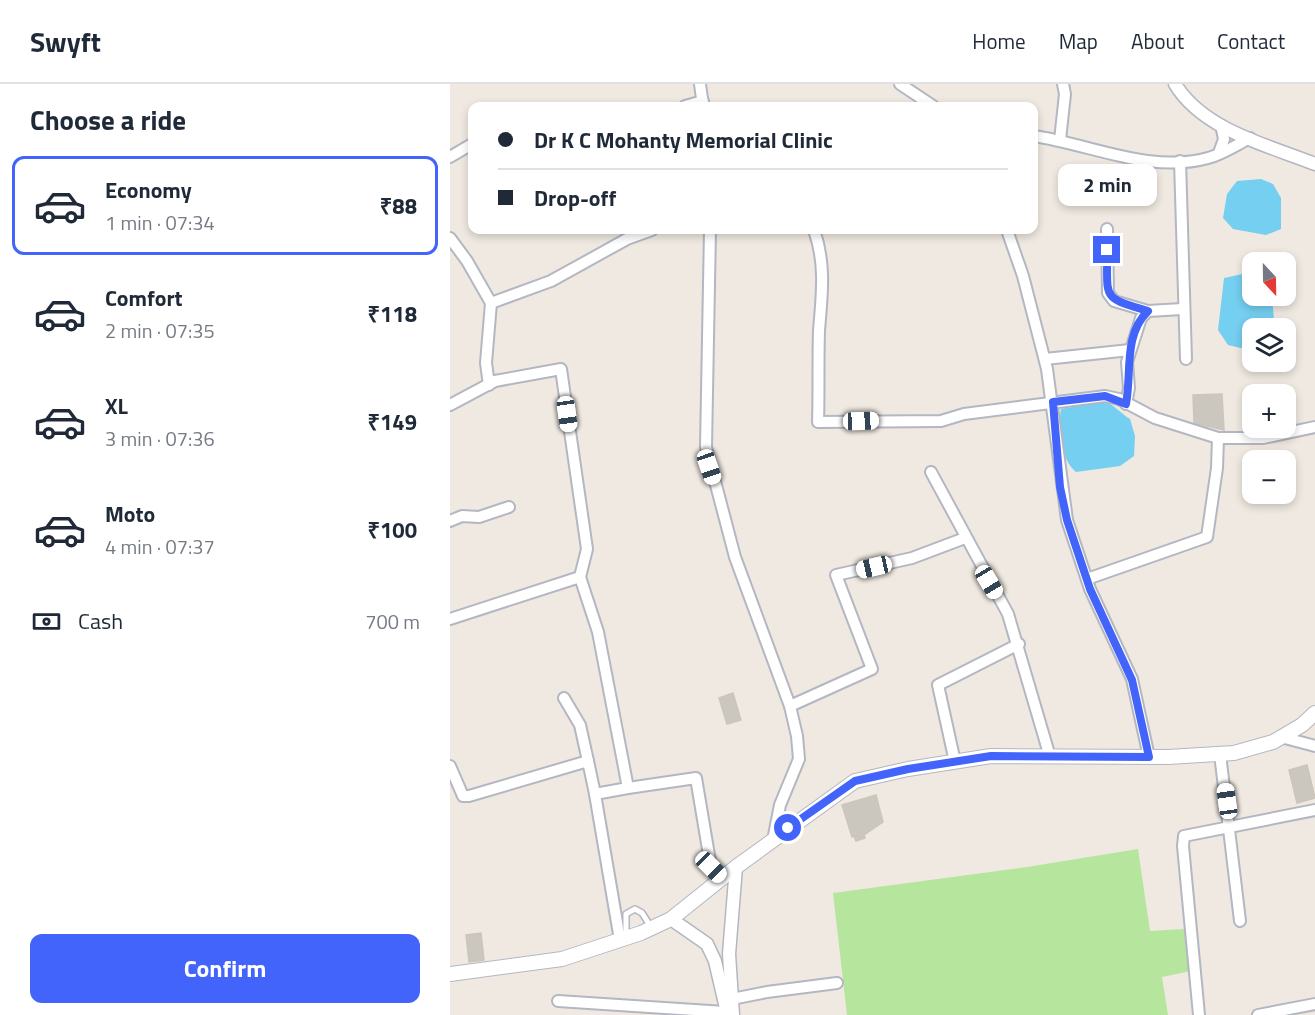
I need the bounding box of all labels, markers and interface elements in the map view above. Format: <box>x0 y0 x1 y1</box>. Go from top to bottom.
text: Swyft <box>30 20 101 63</box>
text: Home <box>972 25 1026 57</box>
text: Map <box>1059 25 1098 57</box>
text: About <box>1131 25 1184 57</box>
text: Contact <box>1217 25 1285 57</box>
text: Choose a ride <box>30 99 186 140</box>
text: Dr K C Mohanty Memorial Clinic <box>534 123 833 157</box>
callout: 2 min <box>1058 163 1156 205</box>
text: 2 min <box>1083 169 1132 200</box>
text: Economy <box>105 173 192 207</box>
icon: car <box>33 179 87 233</box>
text: Drop-off <box>534 181 616 215</box>
text: ₹88 <box>380 189 417 223</box>
text: 1 min · 07:34 <box>105 207 215 238</box>
route end <box>1093 236 1120 263</box>
north arrow <box>1242 252 1296 306</box>
map controls <box>1242 252 1296 504</box>
text: Comfort <box>105 281 183 315</box>
icon: car <box>33 287 87 341</box>
text: ₹118 <box>367 297 417 331</box>
text: 2 min · 07:35 <box>105 315 215 346</box>
button: layers <box>1242 318 1296 372</box>
button: + <box>1242 384 1296 438</box>
text: XL <box>105 389 128 423</box>
icon: car <box>33 395 87 449</box>
car <box>556 395 578 433</box>
text: ₹149 <box>367 405 417 439</box>
car <box>843 411 879 431</box>
text: 3 min · 07:36 <box>105 423 215 454</box>
car <box>695 447 723 487</box>
button: − <box>1242 450 1296 504</box>
text: Moto <box>105 497 155 531</box>
icon: car <box>33 503 87 557</box>
text: ₹100 <box>367 513 417 547</box>
text: 4 min · 07:37 <box>105 531 215 562</box>
car <box>854 554 894 580</box>
car <box>972 562 1006 602</box>
text: Cash <box>78 604 123 638</box>
icon: cash <box>30 605 63 638</box>
text: 700 m <box>365 606 420 637</box>
car <box>1216 782 1238 820</box>
route start <box>774 814 801 841</box>
car <box>692 848 730 886</box>
button: Confirm <box>30 934 420 1003</box>

